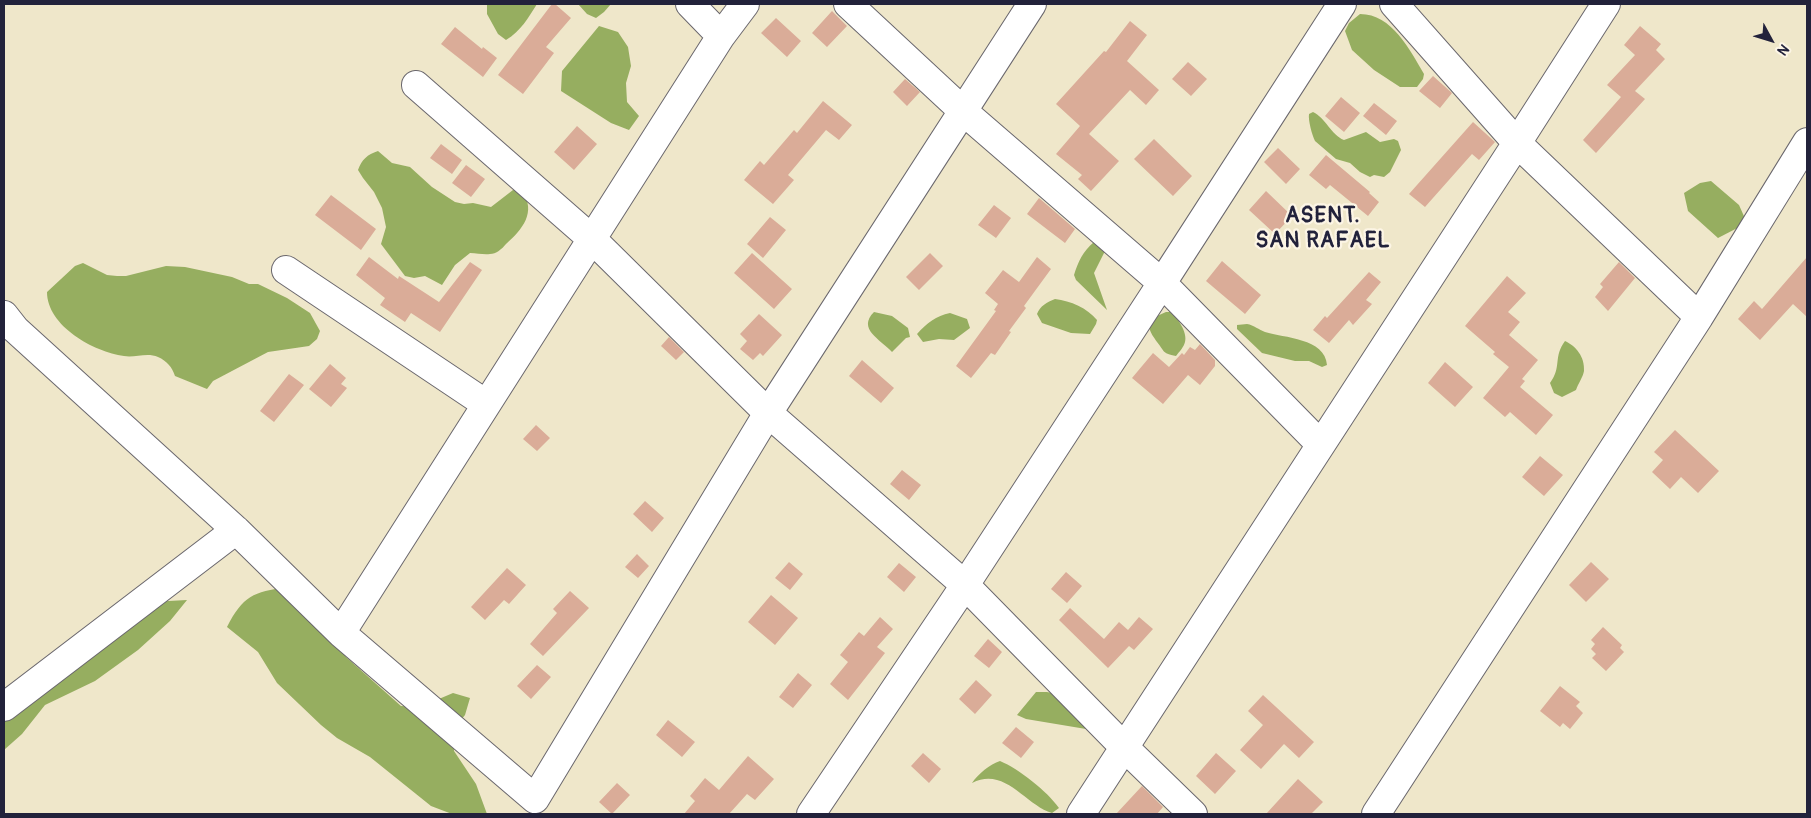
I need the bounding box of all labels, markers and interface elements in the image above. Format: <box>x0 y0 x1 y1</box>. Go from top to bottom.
north arrow <box>1746 15 1796 65</box>
text: N <box>1773 41 1793 59</box>
district label: ASENT. SAN RAFAEL <box>1254 203 1392 255</box>

